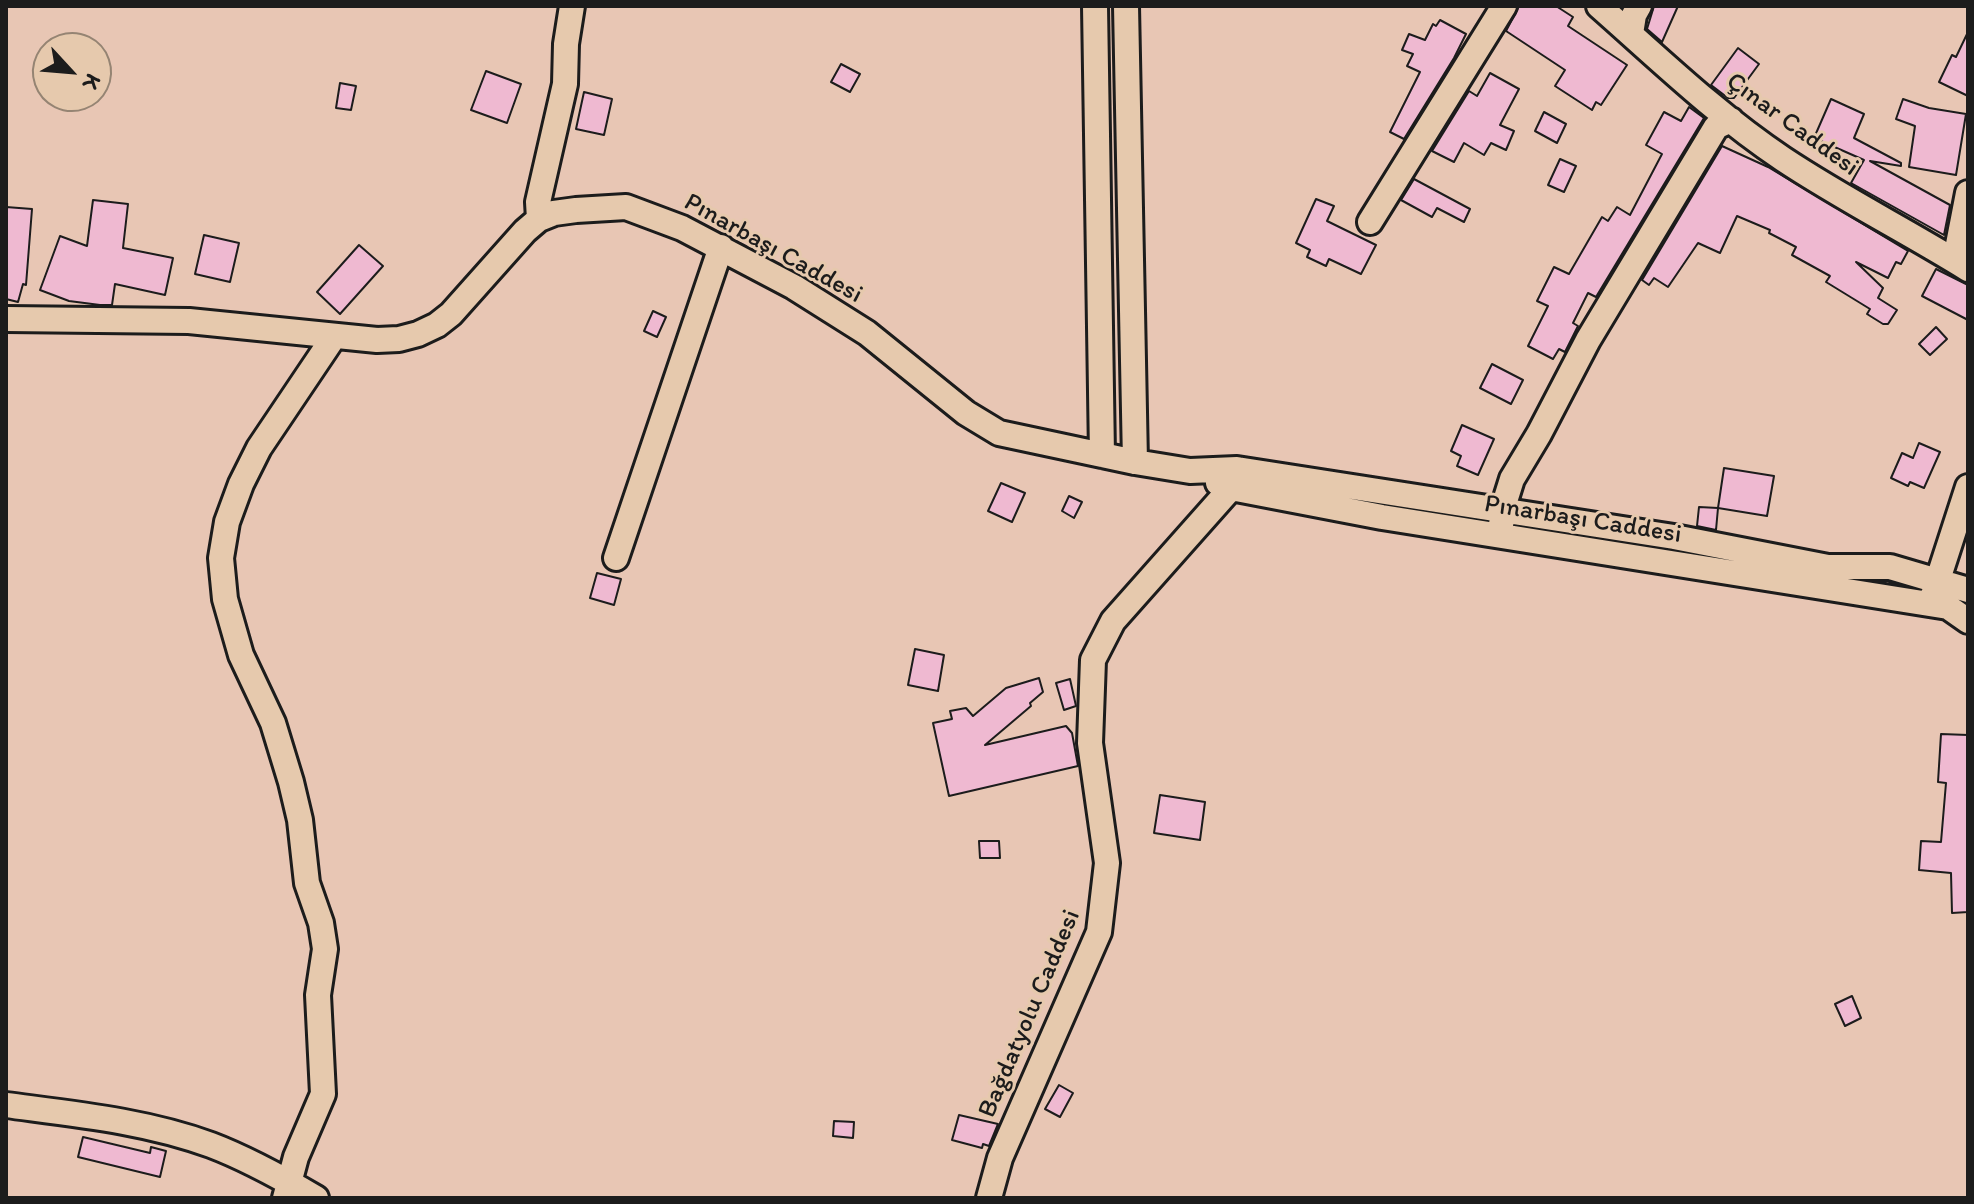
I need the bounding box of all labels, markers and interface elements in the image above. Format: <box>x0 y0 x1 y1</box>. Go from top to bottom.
north arrow <box>32 32 112 112</box>
street label: Çınar Caddesi <box>1720 66 1864 184</box>
text: K <box>77 70 107 94</box>
street label: Pınarbaşı Caddesi <box>678 187 868 311</box>
street label: Pınarbaşı Caddesi <box>1482 489 1684 551</box>
street label: Bağdatyolu Caddesi <box>972 905 1088 1123</box>

